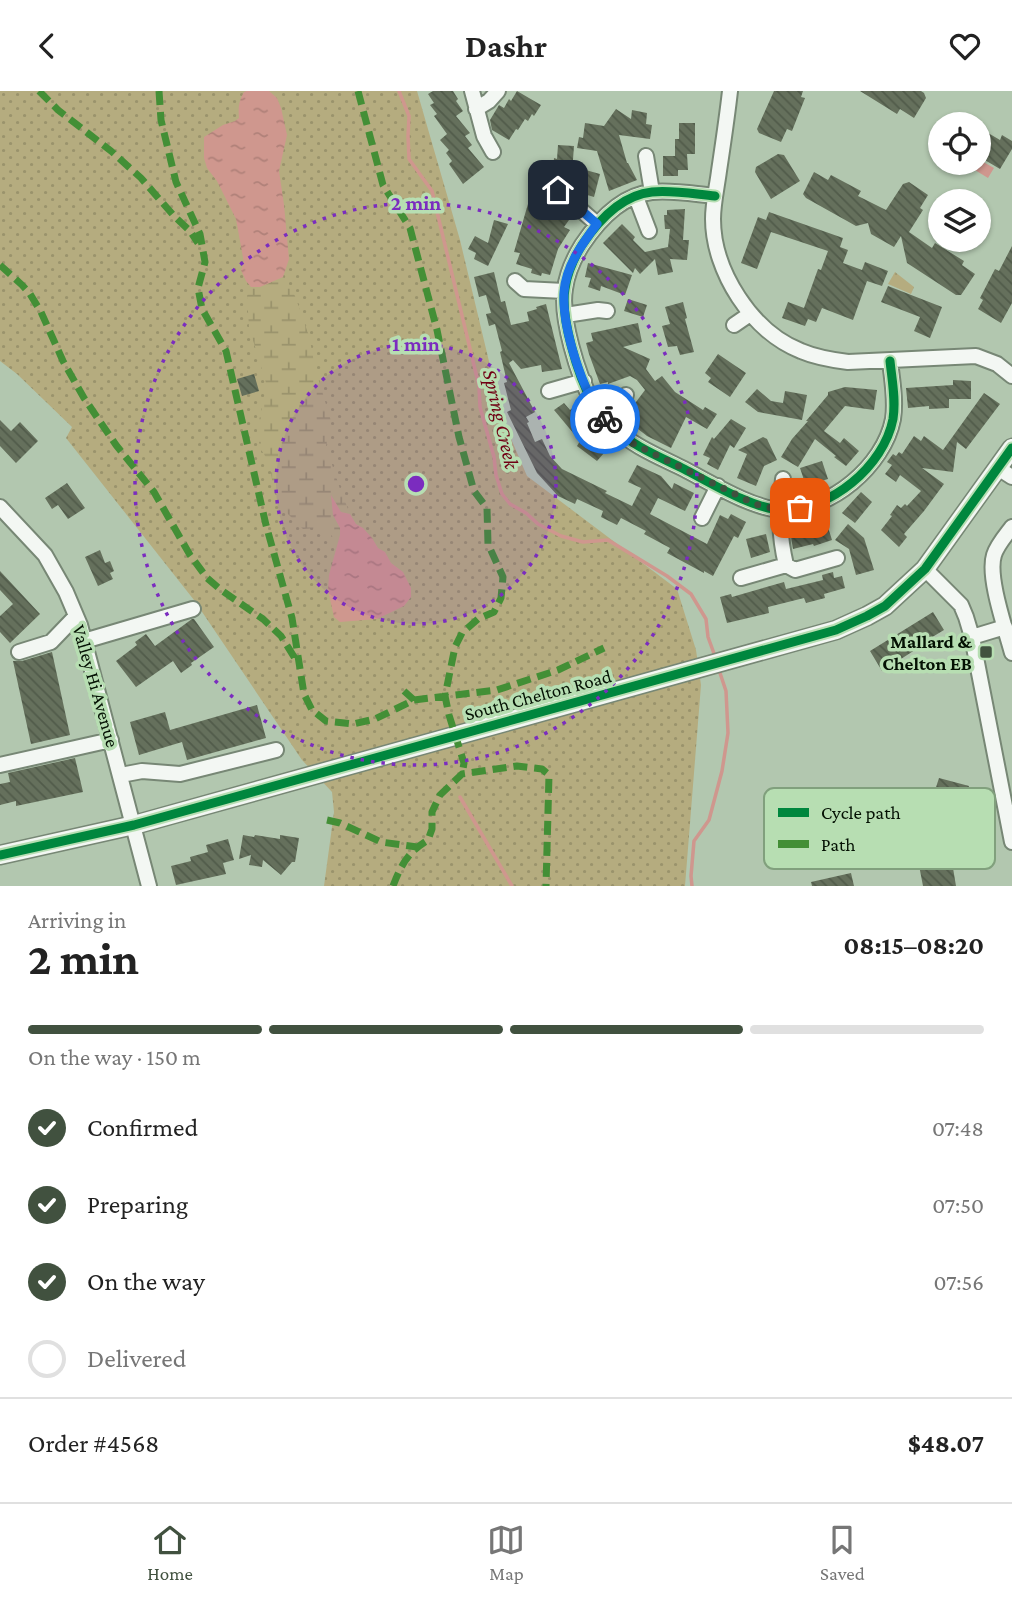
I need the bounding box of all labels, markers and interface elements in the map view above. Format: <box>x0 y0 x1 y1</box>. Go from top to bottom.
icon: back <box>28 27 66 65</box>
icon: heart <box>946 27 984 65</box>
text: Dashr <box>465 28 547 64</box>
map controls <box>928 112 991 252</box>
button: locate <box>928 112 991 175</box>
pin <box>528 160 588 220</box>
icon: home <box>539 171 577 209</box>
button: layers <box>928 189 991 252</box>
text: 2 min <box>391 191 441 215</box>
text: 1 min <box>392 332 440 356</box>
water label: Spring Creek <box>478 367 524 472</box>
courier <box>570 384 640 454</box>
icon: bike <box>586 400 624 438</box>
centre of rings <box>404 472 428 496</box>
pin <box>770 478 830 538</box>
icon: bag <box>781 489 819 527</box>
street label: Valley Hi Avenue <box>68 622 124 750</box>
place label: Mallard & Chelton EB <box>882 631 973 674</box>
marker: Mallard & Chelton EB <box>978 644 994 660</box>
street label: South Chelton Road <box>462 665 614 725</box>
legend <box>764 788 995 869</box>
text: Cycle path <box>821 802 901 823</box>
text: Path <box>821 834 856 855</box>
text: Arriving in <box>28 907 126 933</box>
text: 08:15–08:20 <box>843 931 984 960</box>
text: 2 min <box>28 933 139 984</box>
text: On the way · 150 m <box>28 1044 201 1070</box>
icon: check <box>28 1109 66 1147</box>
text: Confirmed <box>87 1113 198 1142</box>
text: 07:48 <box>932 1115 984 1141</box>
icon: check <box>28 1186 66 1224</box>
text: Preparing <box>87 1190 188 1219</box>
text: 07:50 <box>932 1192 984 1218</box>
icon: check <box>28 1263 66 1301</box>
text: On the way <box>87 1267 205 1296</box>
text: 07:56 <box>934 1269 984 1295</box>
text: Delivered <box>87 1344 186 1373</box>
text: Order #4568 <box>28 1429 159 1458</box>
text: $48.07 <box>908 1429 984 1458</box>
tab: Home <box>147 1521 193 1584</box>
tab: Map <box>487 1521 525 1584</box>
tab: Saved <box>820 1521 865 1584</box>

